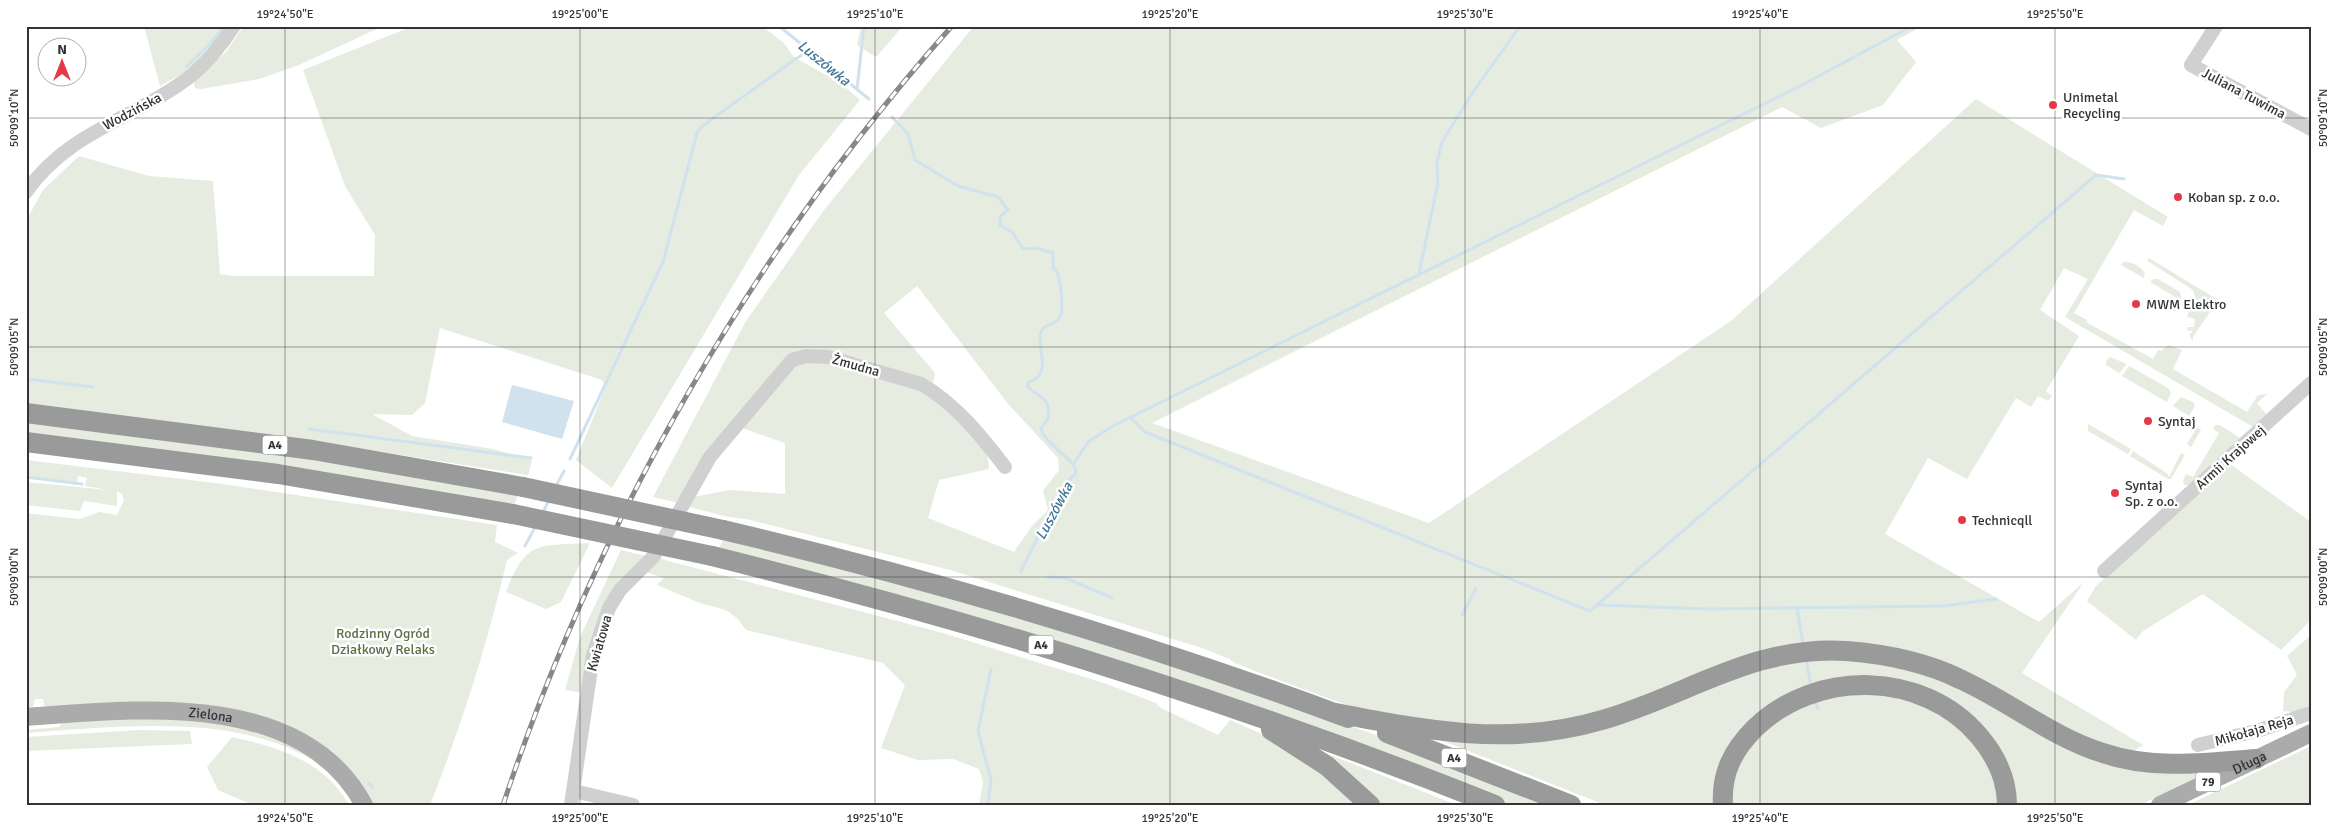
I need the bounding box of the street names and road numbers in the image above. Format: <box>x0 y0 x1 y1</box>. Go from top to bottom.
street label: Juliana Tuwima <box>2199 64 2289 123</box>
street label: Wodzińska <box>100 89 164 134</box>
street label: Żmudna <box>830 351 882 380</box>
street label: Armii Krajowej <box>2192 422 2269 493</box>
road number: A4 <box>262 436 288 454</box>
street label: Kwiatowa <box>583 613 616 673</box>
road number: A4 <box>1028 636 1054 654</box>
street label: Zielona <box>188 704 234 727</box>
street label: Mikołaja Reja <box>2213 711 2296 750</box>
street label: Długa <box>2230 747 2269 778</box>
road number: A4 <box>1442 748 1466 768</box>
road number: 79 <box>2196 772 2220 792</box>

